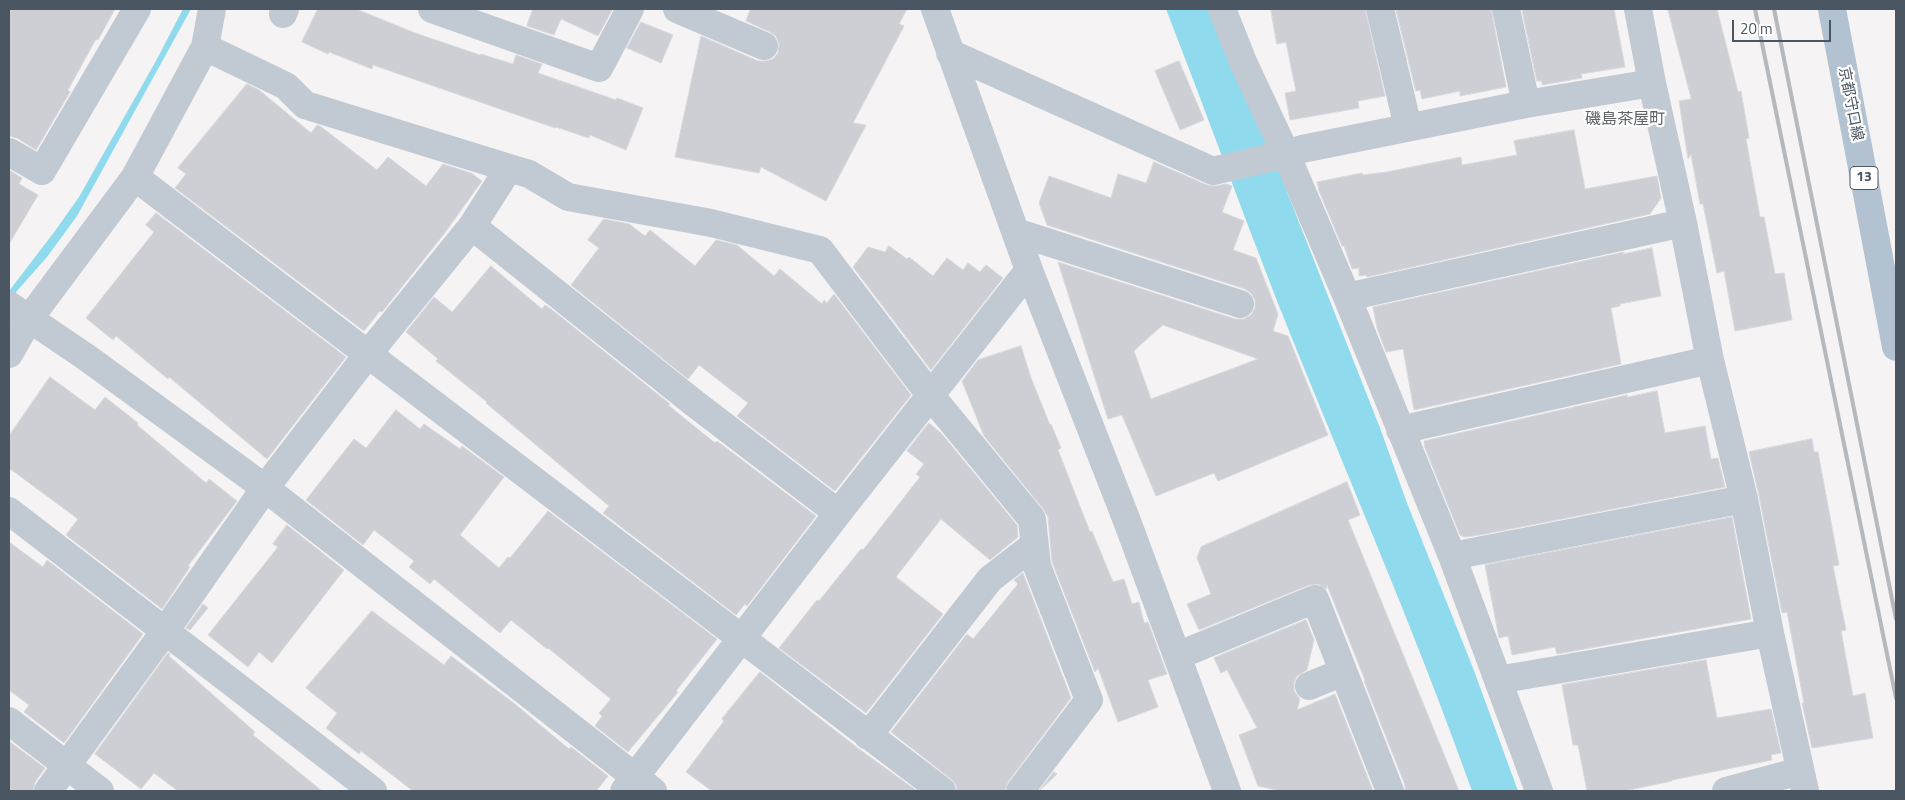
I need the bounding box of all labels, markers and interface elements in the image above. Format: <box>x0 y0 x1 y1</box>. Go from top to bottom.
scale bar <box>1735 10 1834 42</box>
text: 20 m <box>1740 17 1773 40</box>
street label: 京都守口線 <box>1834 65 1866 143</box>
district label: 磯島茶屋町 <box>1585 110 1665 130</box>
road number: 13 <box>1850 167 1878 190</box>

